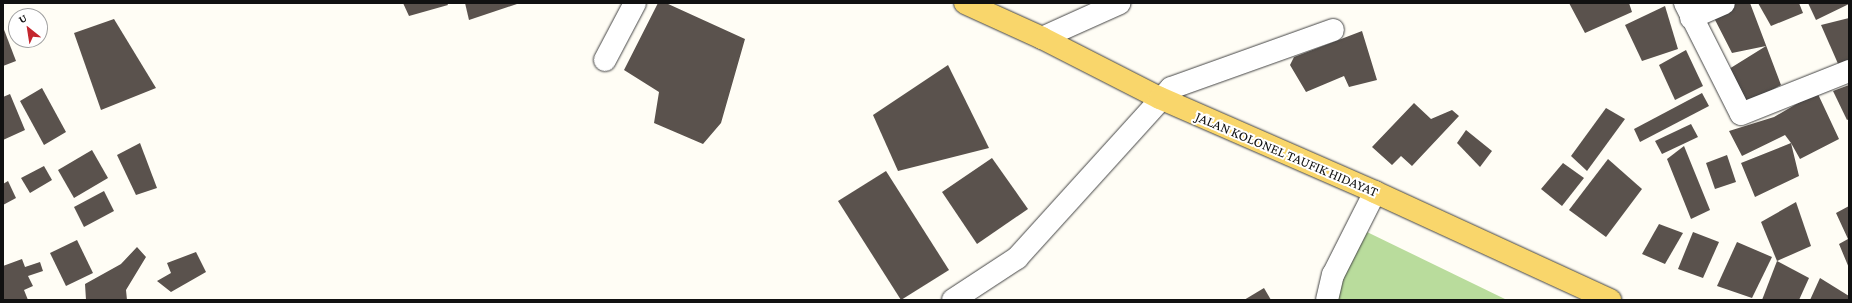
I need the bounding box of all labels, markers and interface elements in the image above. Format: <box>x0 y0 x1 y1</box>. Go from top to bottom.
north arrow <box>8 8 48 48</box>
text: U <box>16 11 29 26</box>
street label: JALAN KOLONEL TAUFIK HIDAYAT <box>1193 108 1381 200</box>

